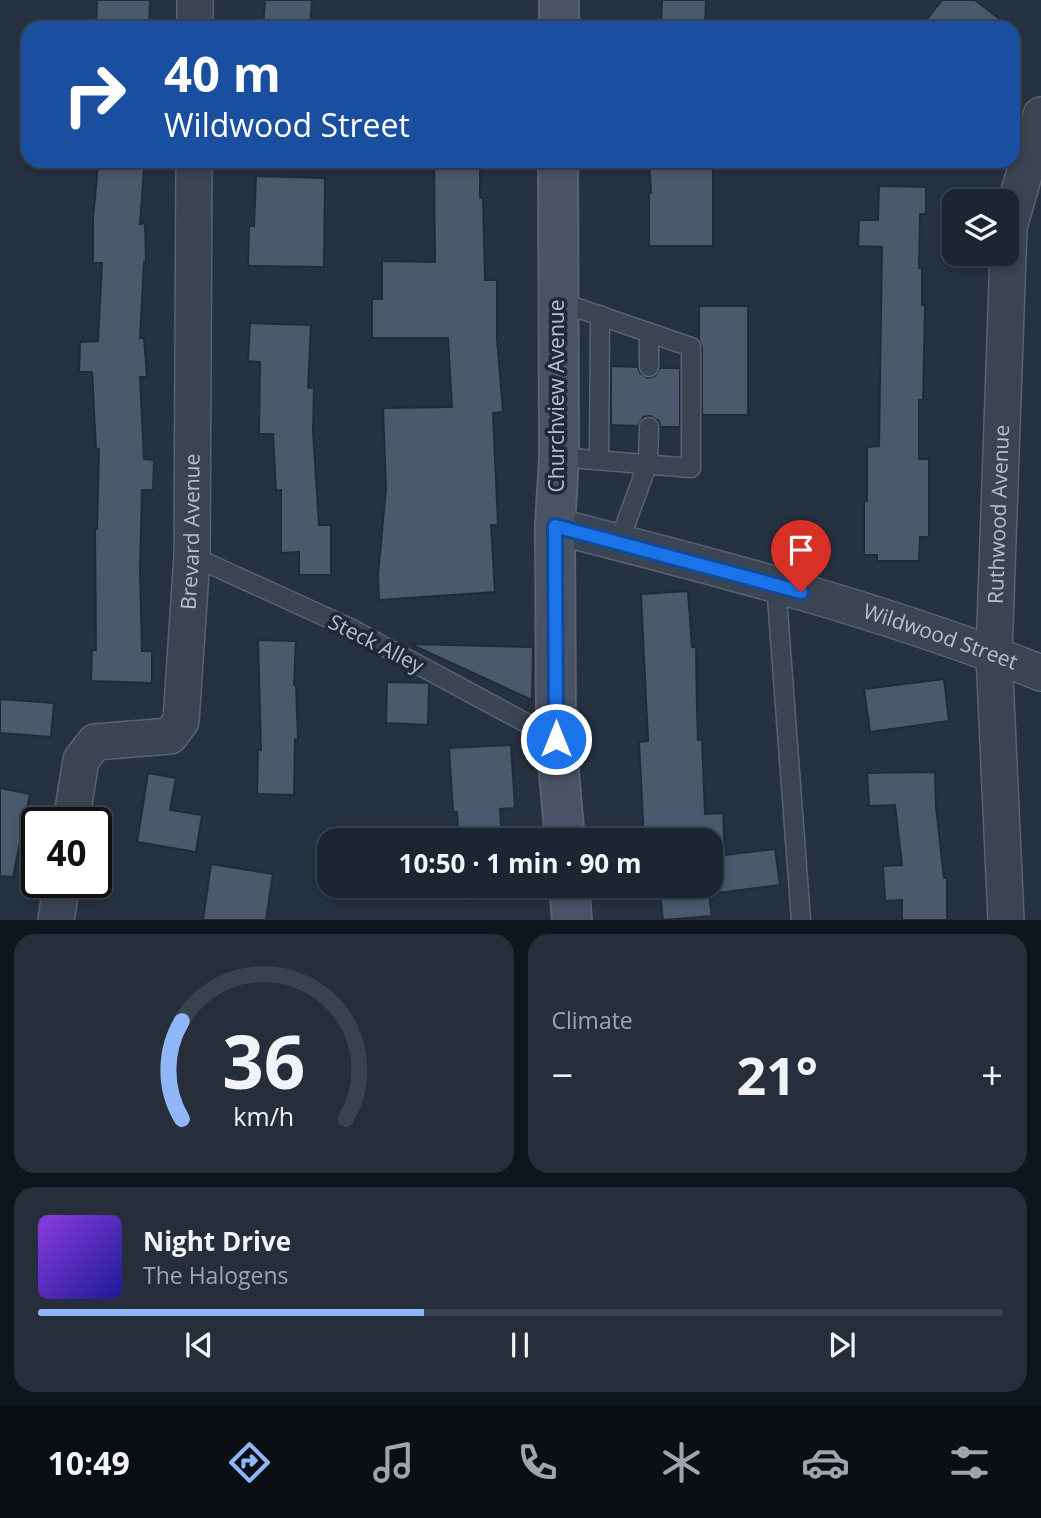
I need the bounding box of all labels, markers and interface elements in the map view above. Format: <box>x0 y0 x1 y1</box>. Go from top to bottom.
text: 40 m <box>164 40 281 106</box>
icon: right <box>49 49 140 140</box>
text: Wildwood Street <box>164 103 410 146</box>
map controls <box>942 189 1019 266</box>
button: layers <box>942 189 1019 266</box>
street label: Churchview Avenue <box>542 300 570 492</box>
street label: Ruthwood Avenue <box>981 424 1015 604</box>
street label: Brevard Avenue <box>173 454 206 611</box>
pin <box>771 520 831 592</box>
icon: arrive <box>782 531 820 569</box>
street label: Wildwood Street <box>860 596 1022 676</box>
street label: Steck Alley <box>324 607 429 679</box>
position arrow <box>519 702 593 776</box>
speed limit sign: 40 <box>21 807 112 898</box>
text: 10:50 · 1 min · 90 m <box>399 845 641 881</box>
text: Climate <box>552 1004 633 1036</box>
text: 36 <box>222 1012 305 1111</box>
text: 21° <box>736 1039 818 1110</box>
text: − <box>552 1048 573 1100</box>
text: + <box>981 1048 1003 1100</box>
text: km/h <box>233 1099 294 1133</box>
text: Night Drive <box>143 1223 291 1259</box>
text: The Halogens <box>143 1259 289 1291</box>
icon: previous <box>180 1326 218 1364</box>
icon: pause <box>501 1326 539 1364</box>
icon: next <box>823 1326 861 1364</box>
icon: directions <box>225 1438 274 1487</box>
icon: music <box>369 1438 418 1487</box>
icon: phone <box>513 1438 562 1487</box>
icon: climate <box>657 1438 706 1487</box>
icon: car <box>801 1438 850 1487</box>
icon: filters <box>945 1438 994 1487</box>
text: 10:49 <box>47 1441 130 1484</box>

